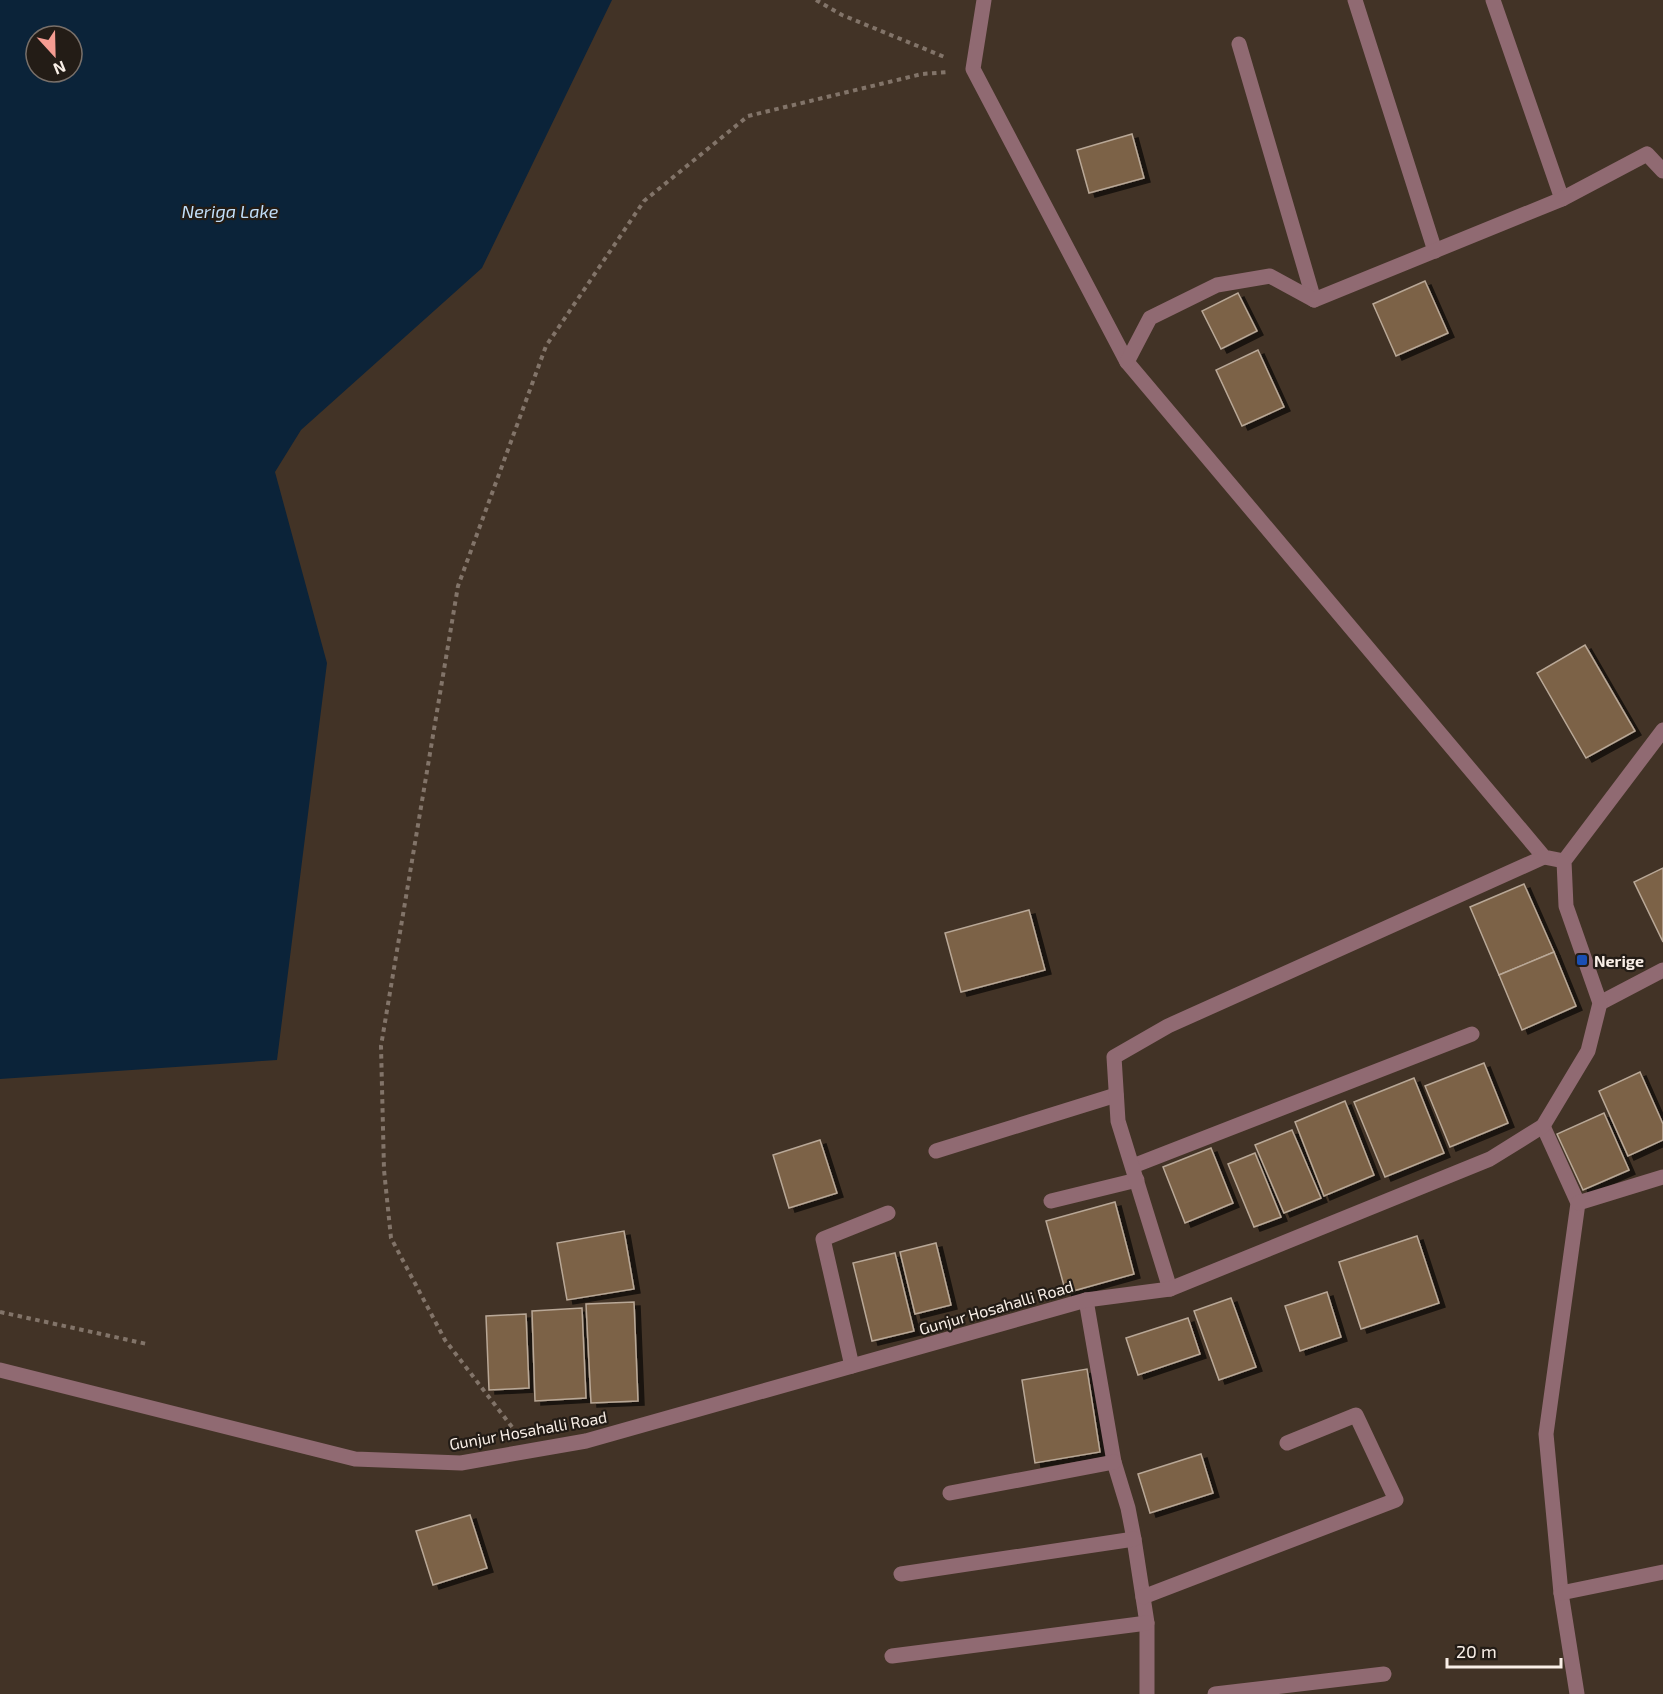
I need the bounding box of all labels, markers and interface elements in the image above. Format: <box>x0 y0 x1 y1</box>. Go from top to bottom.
north arrow <box>24 24 84 84</box>
text: N <box>51 57 69 79</box>
water label: Neriga Lake <box>182 200 279 222</box>
place label: Nerige <box>1594 951 1644 970</box>
marker: Nerige <box>1575 953 1589 967</box>
street label: Gunjur Hosahalli Road <box>917 1276 1076 1339</box>
street label: Gunjur Hosahalli Road <box>448 1407 609 1454</box>
scale bar <box>1447 1631 1561 1669</box>
text: 20 m <box>1456 1640 1497 1662</box>

